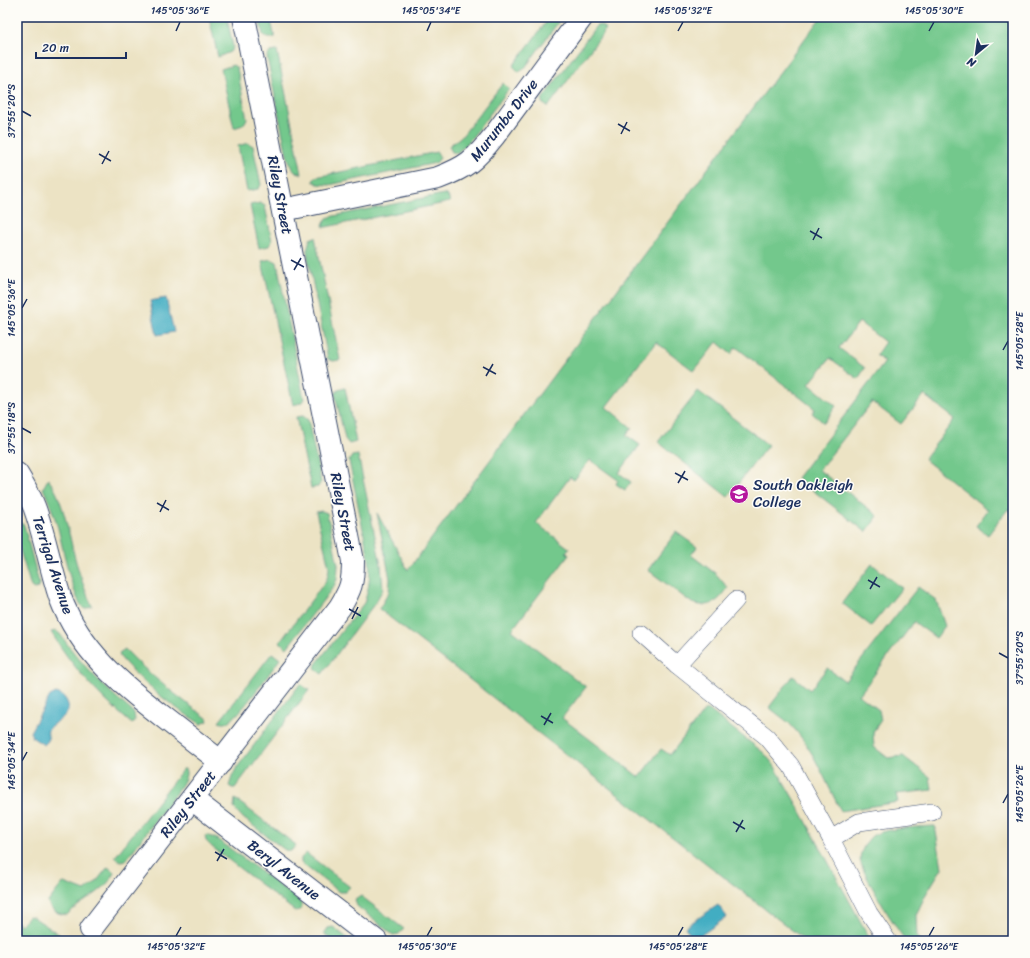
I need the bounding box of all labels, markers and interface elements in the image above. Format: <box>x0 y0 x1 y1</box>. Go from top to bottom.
text: 145°05'36"E <box>151 2 210 20</box>
text: 145°05'34"E <box>402 2 462 20</box>
text: 145°05'32"E <box>654 2 713 20</box>
text: 145°05'30"E <box>905 2 965 20</box>
scale bar <box>36 34 126 60</box>
north arrow <box>956 34 996 74</box>
text: 20 m <box>42 37 69 59</box>
text: N <box>963 52 980 73</box>
street label: Murumba Drive <box>463 73 545 167</box>
text: 37°55'20"S <box>3 83 21 138</box>
street label: Riley Street <box>260 153 300 237</box>
text: 145°05'36"E <box>3 278 21 337</box>
text: 145°05'28"E <box>1011 310 1029 370</box>
text: 37°55'18"S <box>3 401 21 454</box>
street label: Riley Street <box>323 470 363 554</box>
place label: South Oakleigh College <box>753 472 853 515</box>
school or university icon: South Oakleigh College <box>728 483 750 505</box>
street label: Terrigal Avenue <box>25 512 81 618</box>
text: 37°55'20"S <box>1011 630 1029 685</box>
text: 145°05'34"E <box>3 730 21 790</box>
text: 145°05'26"E <box>1011 763 1029 823</box>
street label: Riley Street <box>153 764 223 844</box>
street label: Beryl Avenue <box>242 833 326 907</box>
text: 145°05'32"E <box>147 938 206 956</box>
text: 145°05'30"E <box>398 938 458 956</box>
text: 145°05'28"E <box>649 938 709 956</box>
text: 145°05'26"E <box>900 938 960 956</box>

